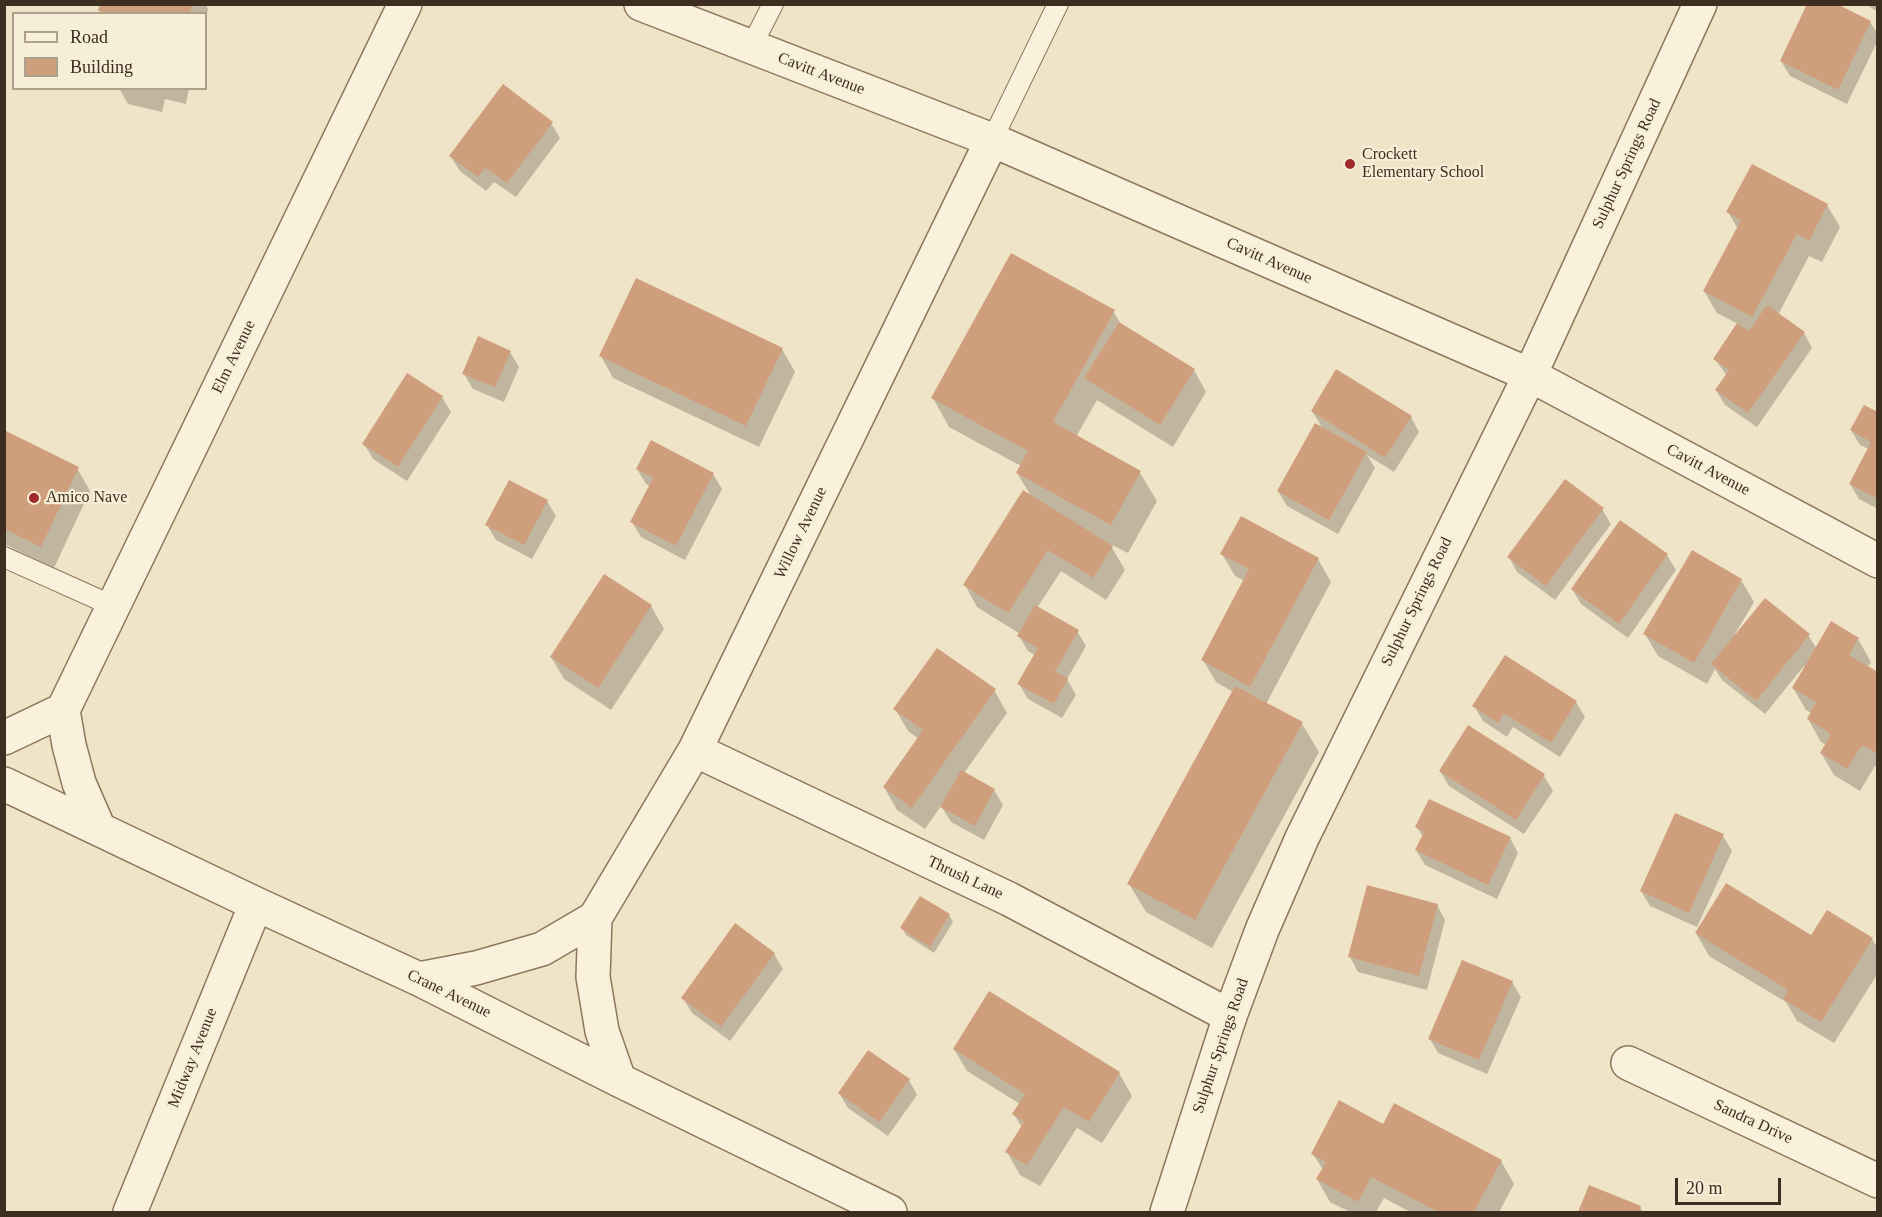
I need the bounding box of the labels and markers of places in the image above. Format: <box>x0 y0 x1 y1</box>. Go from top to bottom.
place label: Crockett Elementary School <box>1362 145 1484 183</box>
marker: Crockett Elementary School <box>1343 157 1357 171</box>
place label: Amico Nave <box>46 488 127 508</box>
marker: Amico Nave <box>27 491 41 505</box>

